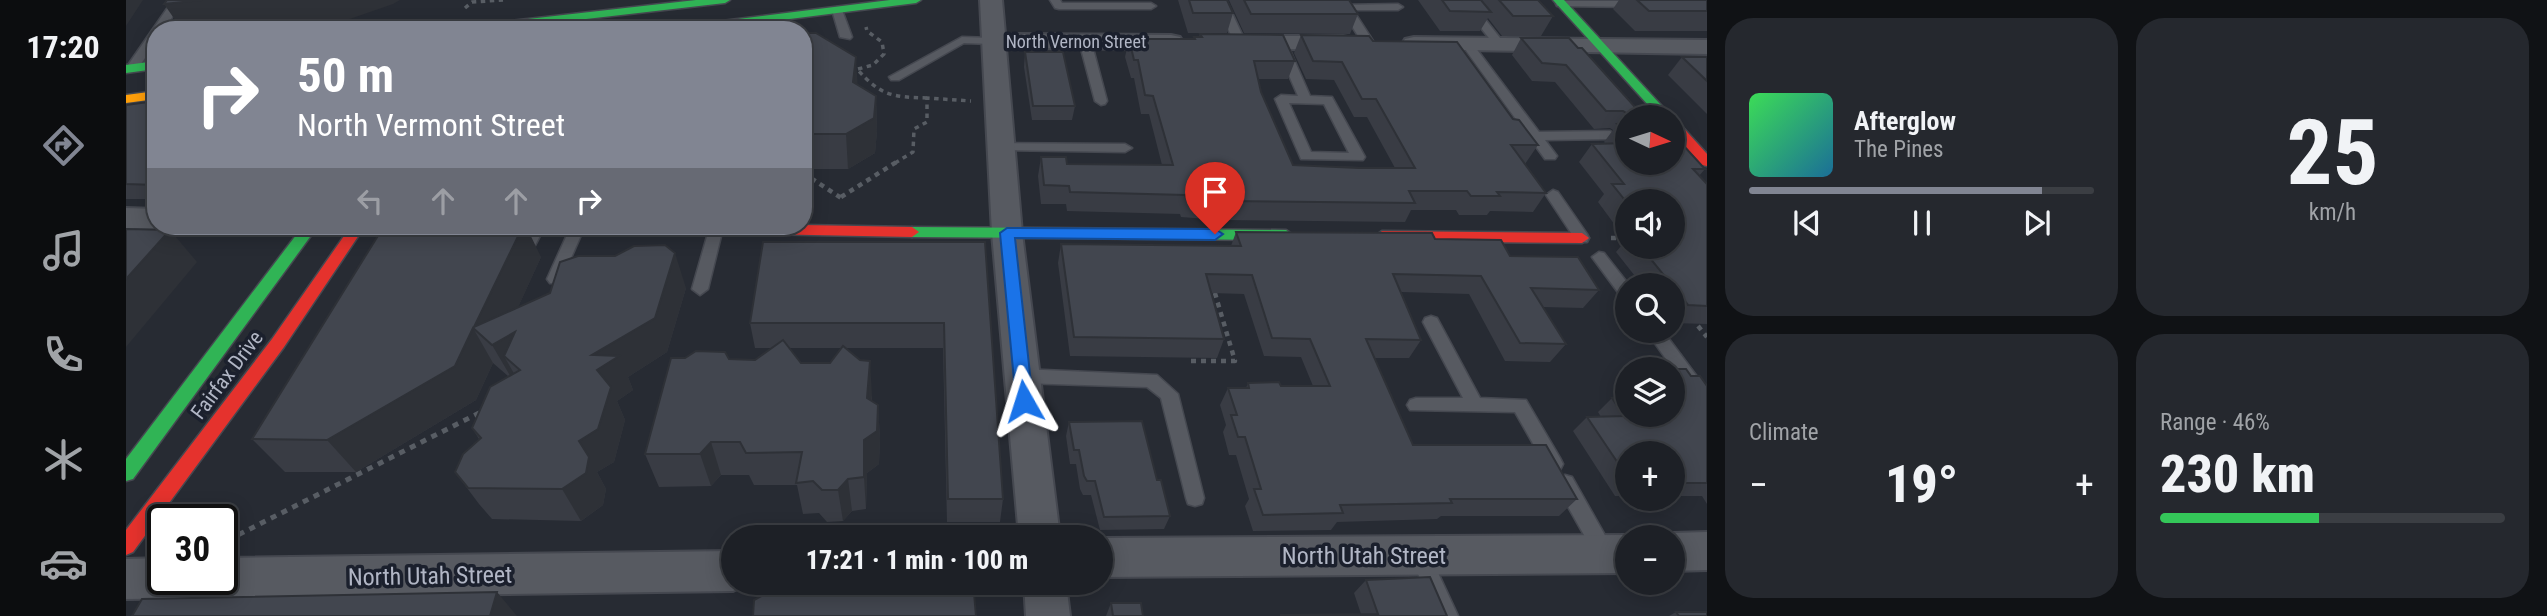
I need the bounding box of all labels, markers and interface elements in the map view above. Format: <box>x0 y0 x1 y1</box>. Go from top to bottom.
text: 17:20 <box>26 28 100 66</box>
street label: North Vernon Street <box>1006 31 1146 52</box>
text: 50 m <box>297 47 394 104</box>
icon: right <box>182 49 273 140</box>
text: 25 <box>2287 100 2378 206</box>
north arrow <box>1615 105 1685 175</box>
map controls <box>1615 105 1685 595</box>
text: North Vermont Street <box>297 106 565 144</box>
text: Afterglow <box>1854 106 1956 136</box>
icon: directions <box>39 121 88 170</box>
text: The Pines <box>1854 136 1944 163</box>
pin <box>1185 162 1245 234</box>
icon: arrive <box>1196 173 1234 211</box>
icon: left <box>351 182 389 220</box>
icon: ahead <box>424 182 462 220</box>
icon: ahead <box>497 182 535 220</box>
icon: right <box>570 182 608 220</box>
button: sound <box>1615 189 1685 259</box>
text: km/h <box>2309 199 2356 226</box>
icon: previous <box>1788 204 1826 242</box>
icon: pause <box>1903 204 1941 242</box>
icon: next <box>2018 204 2056 242</box>
icon: music <box>39 226 88 275</box>
button: search <box>1615 273 1685 343</box>
street label: Fairfax Drive <box>186 326 268 424</box>
icon: phone <box>39 330 88 379</box>
button: layers <box>1615 357 1685 427</box>
position arrow <box>987 364 1061 438</box>
text: Range · 46% <box>2160 409 2270 436</box>
text: Climate <box>1749 419 1819 446</box>
icon: climate <box>39 435 88 484</box>
button: + <box>1615 441 1685 511</box>
text: 230 km <box>2160 444 2315 505</box>
text: 19° <box>1885 454 1958 515</box>
text: − <box>1749 463 1768 507</box>
text: + <box>2075 463 2094 507</box>
speed limit sign: 30 <box>147 504 238 595</box>
button: − <box>1615 525 1685 595</box>
icon: car <box>39 539 88 588</box>
street label: North Utah Street <box>1282 542 1446 570</box>
text: 17:21 · 1 min · 100 m <box>806 545 1028 575</box>
street label: North Utah Street <box>348 561 512 591</box>

